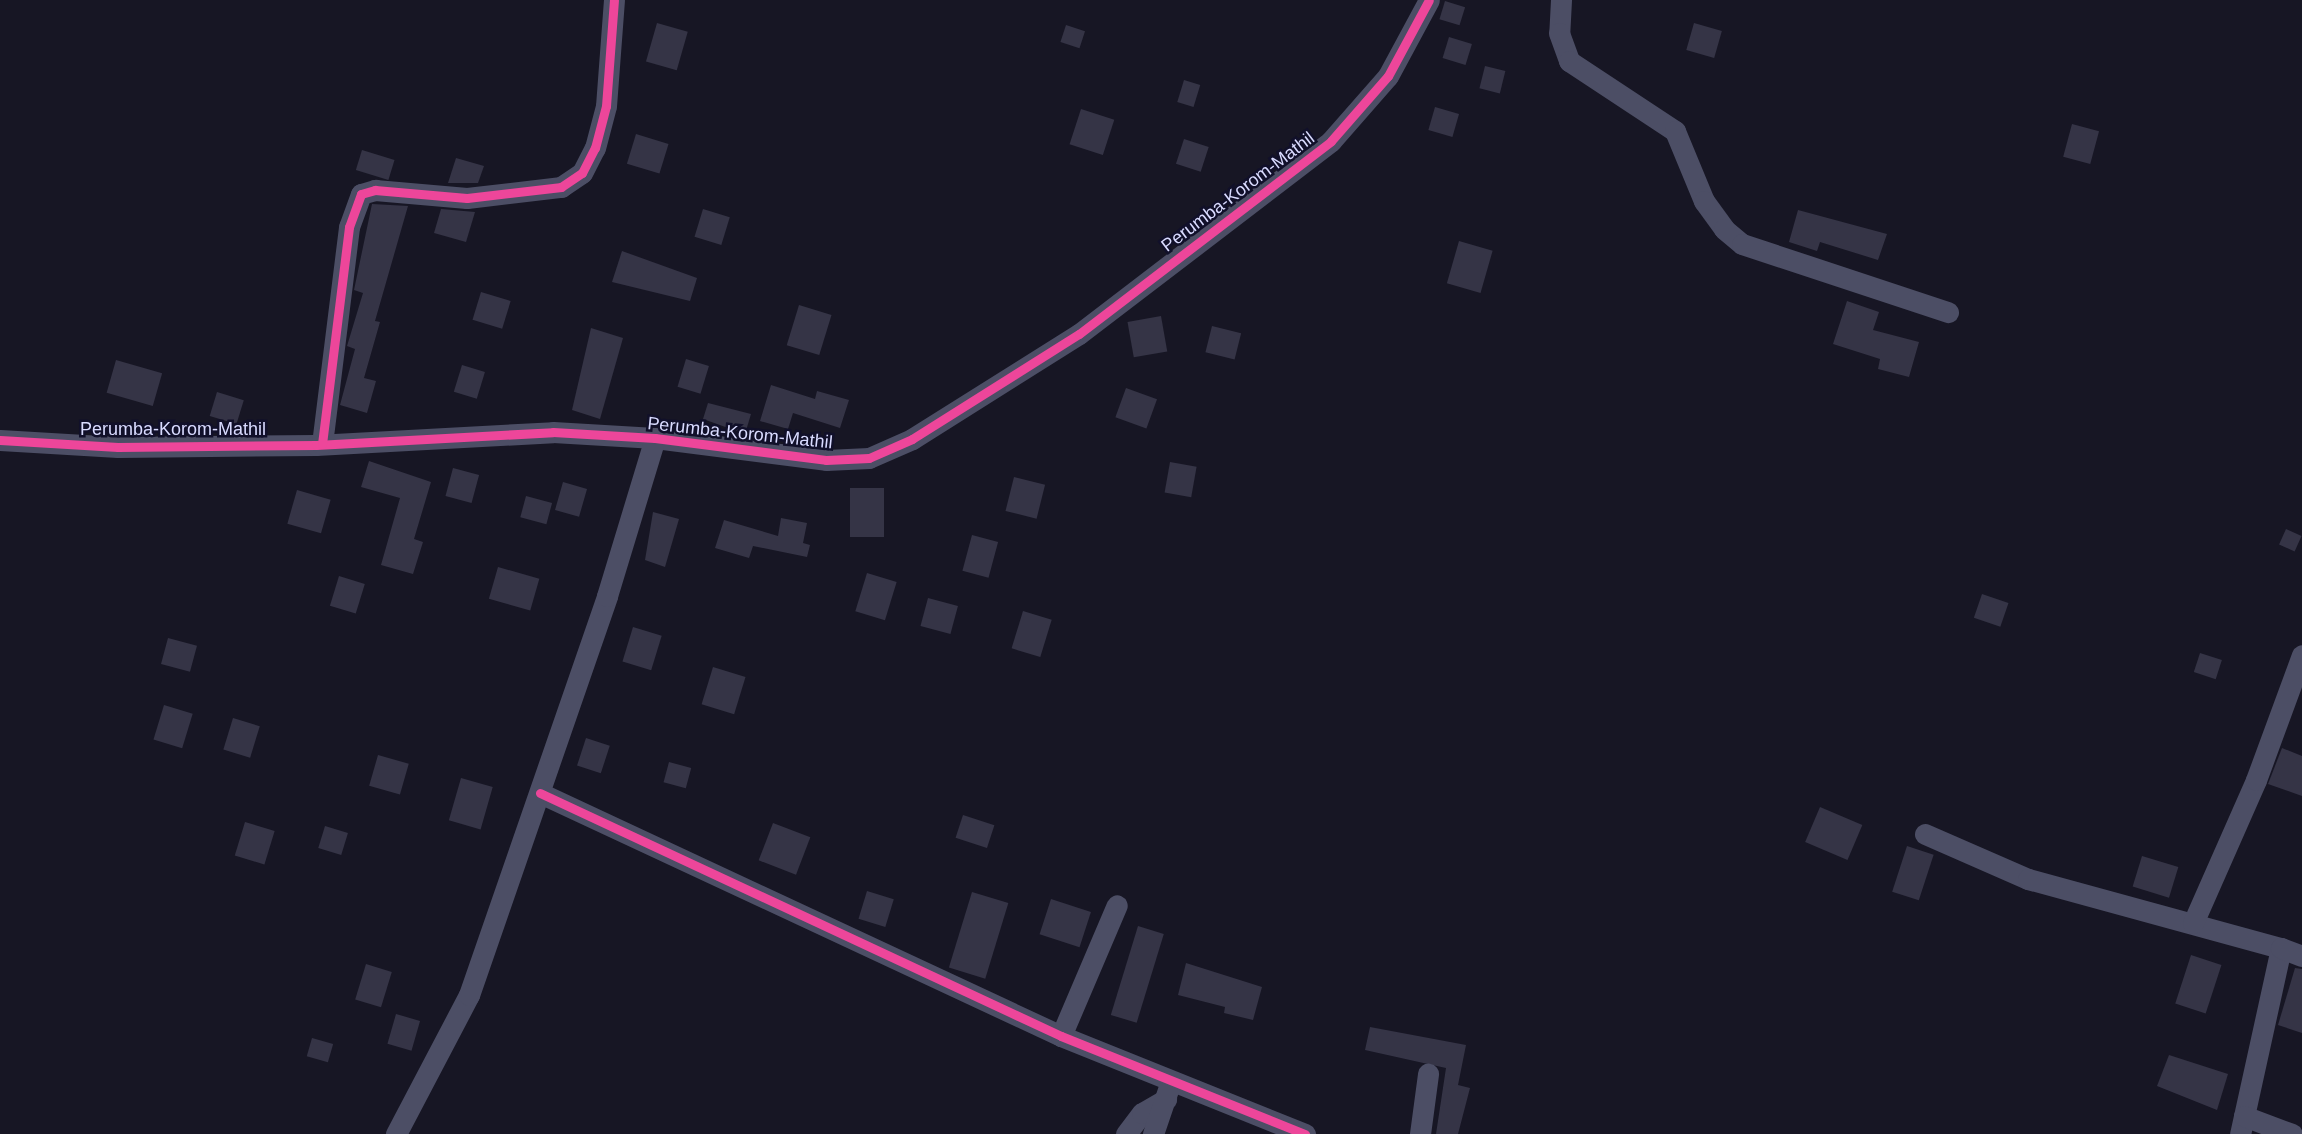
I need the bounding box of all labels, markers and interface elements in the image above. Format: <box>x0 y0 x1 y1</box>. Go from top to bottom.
street label: Perumba-Korom-Mathil <box>1157 127 1319 257</box>
street label: Perumba-Korom-Mathil <box>646 413 834 453</box>
street label: Perumba-Korom-Mathil <box>80 418 266 440</box>

